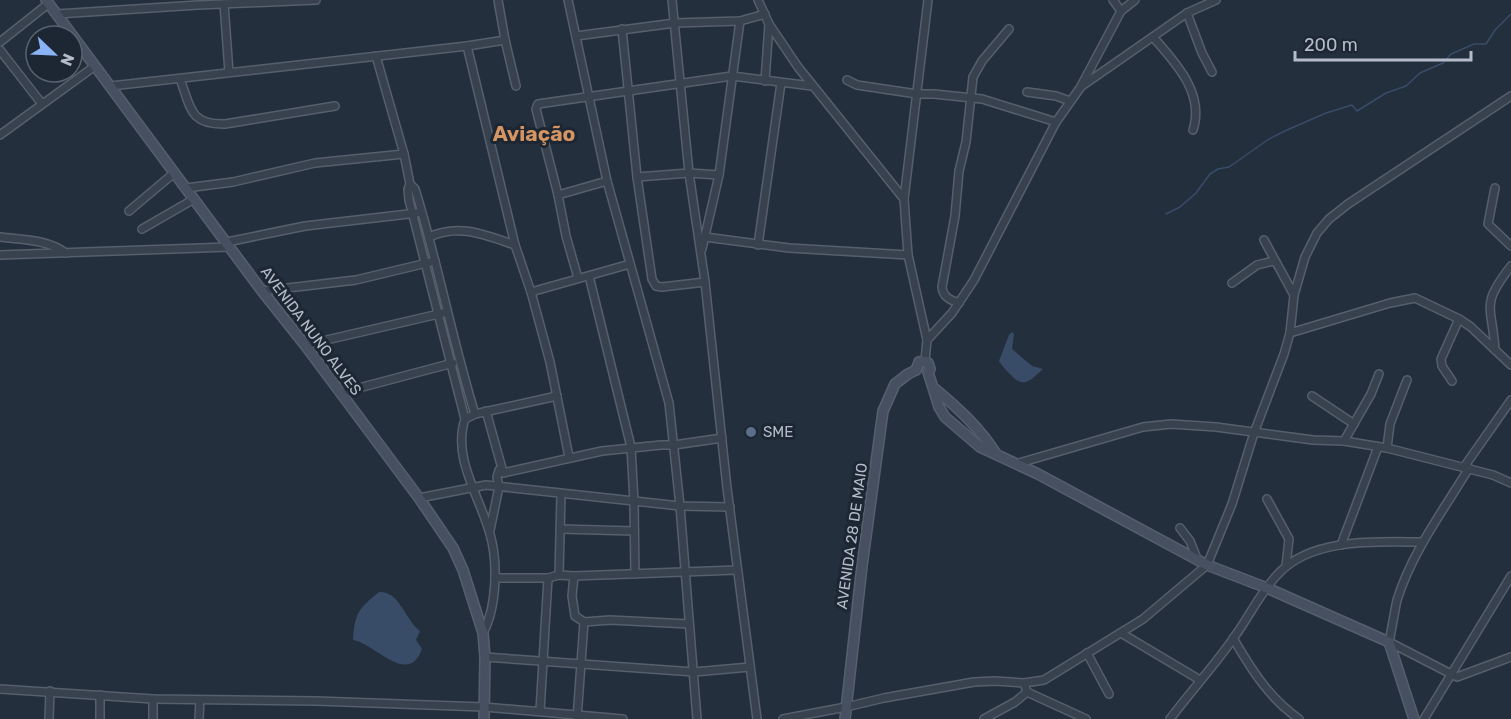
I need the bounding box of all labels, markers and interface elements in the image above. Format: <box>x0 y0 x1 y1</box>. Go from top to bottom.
north arrow <box>24 24 84 84</box>
scale bar <box>1295 24 1470 62</box>
text: 200 m <box>1304 34 1358 56</box>
text: N <box>56 51 78 69</box>
district label: Aviação <box>493 121 575 146</box>
street label: AVENIDA NUNO ALVES <box>257 263 365 399</box>
place label: SME <box>763 423 793 441</box>
marker: SME <box>744 425 758 439</box>
street label: AVENIDA 28 DE MAIO <box>833 462 871 610</box>

